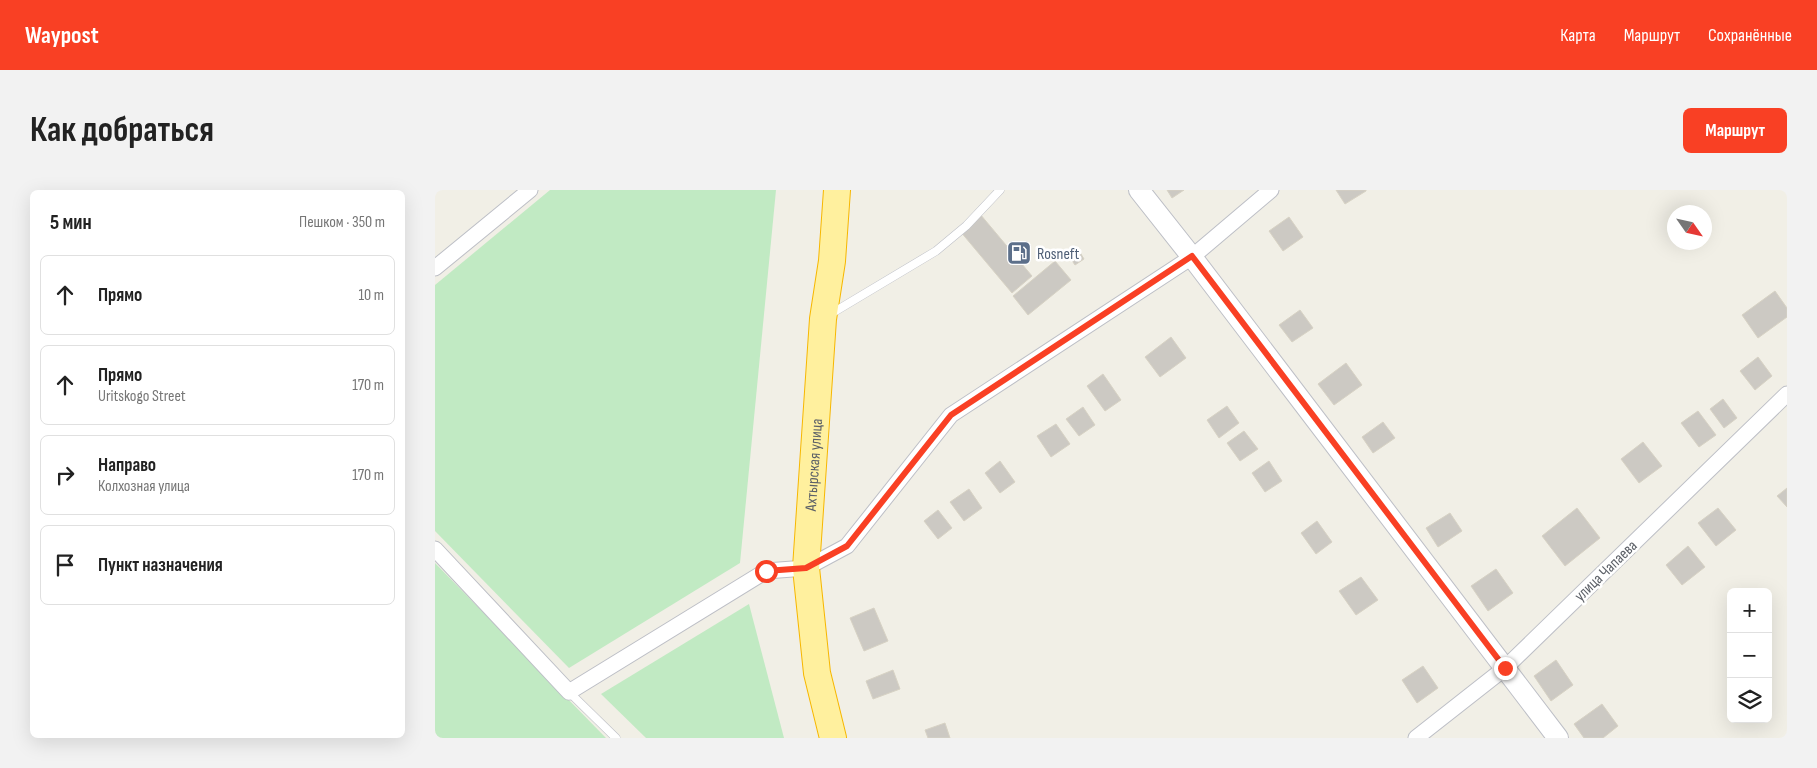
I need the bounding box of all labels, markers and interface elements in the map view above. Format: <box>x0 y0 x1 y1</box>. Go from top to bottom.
text: Waypost <box>25 21 99 50</box>
text: Карта <box>1560 25 1596 46</box>
text: Маршрут <box>1624 25 1680 46</box>
text: Сохранённые <box>1708 25 1792 46</box>
button: Маршрут <box>1683 108 1787 153</box>
text: Как добраться <box>30 109 214 152</box>
north arrow <box>1667 205 1712 250</box>
text: 5 мин <box>50 210 92 235</box>
text: Пешком · 350 m <box>299 213 385 232</box>
fuel station icon: Rosneft <box>1006 240 1032 266</box>
place label: Rosneft <box>1037 245 1079 264</box>
icon: ahead <box>51 281 79 309</box>
text: Прямо <box>98 284 142 307</box>
text: 10 m <box>358 286 384 305</box>
text: Прямо <box>98 364 142 387</box>
icon: ahead <box>51 371 79 399</box>
text: 170 m <box>352 376 384 395</box>
text: Uritskogo Street <box>98 387 186 406</box>
street label: Ахтырская улица <box>802 418 827 513</box>
text: Направо <box>98 454 156 477</box>
icon: right <box>51 461 79 489</box>
text: 170 m <box>352 466 384 485</box>
text: Колхозная улица <box>98 477 190 496</box>
street label: улица Чапаева <box>1571 537 1641 606</box>
icon: arrive <box>51 551 79 579</box>
text: Пункт назначения <box>98 554 223 577</box>
route start <box>755 560 778 583</box>
map controls <box>1727 588 1772 723</box>
button: + <box>1727 588 1772 633</box>
button: − <box>1727 633 1772 678</box>
route end <box>1494 657 1517 680</box>
button: layers <box>1727 678 1772 723</box>

